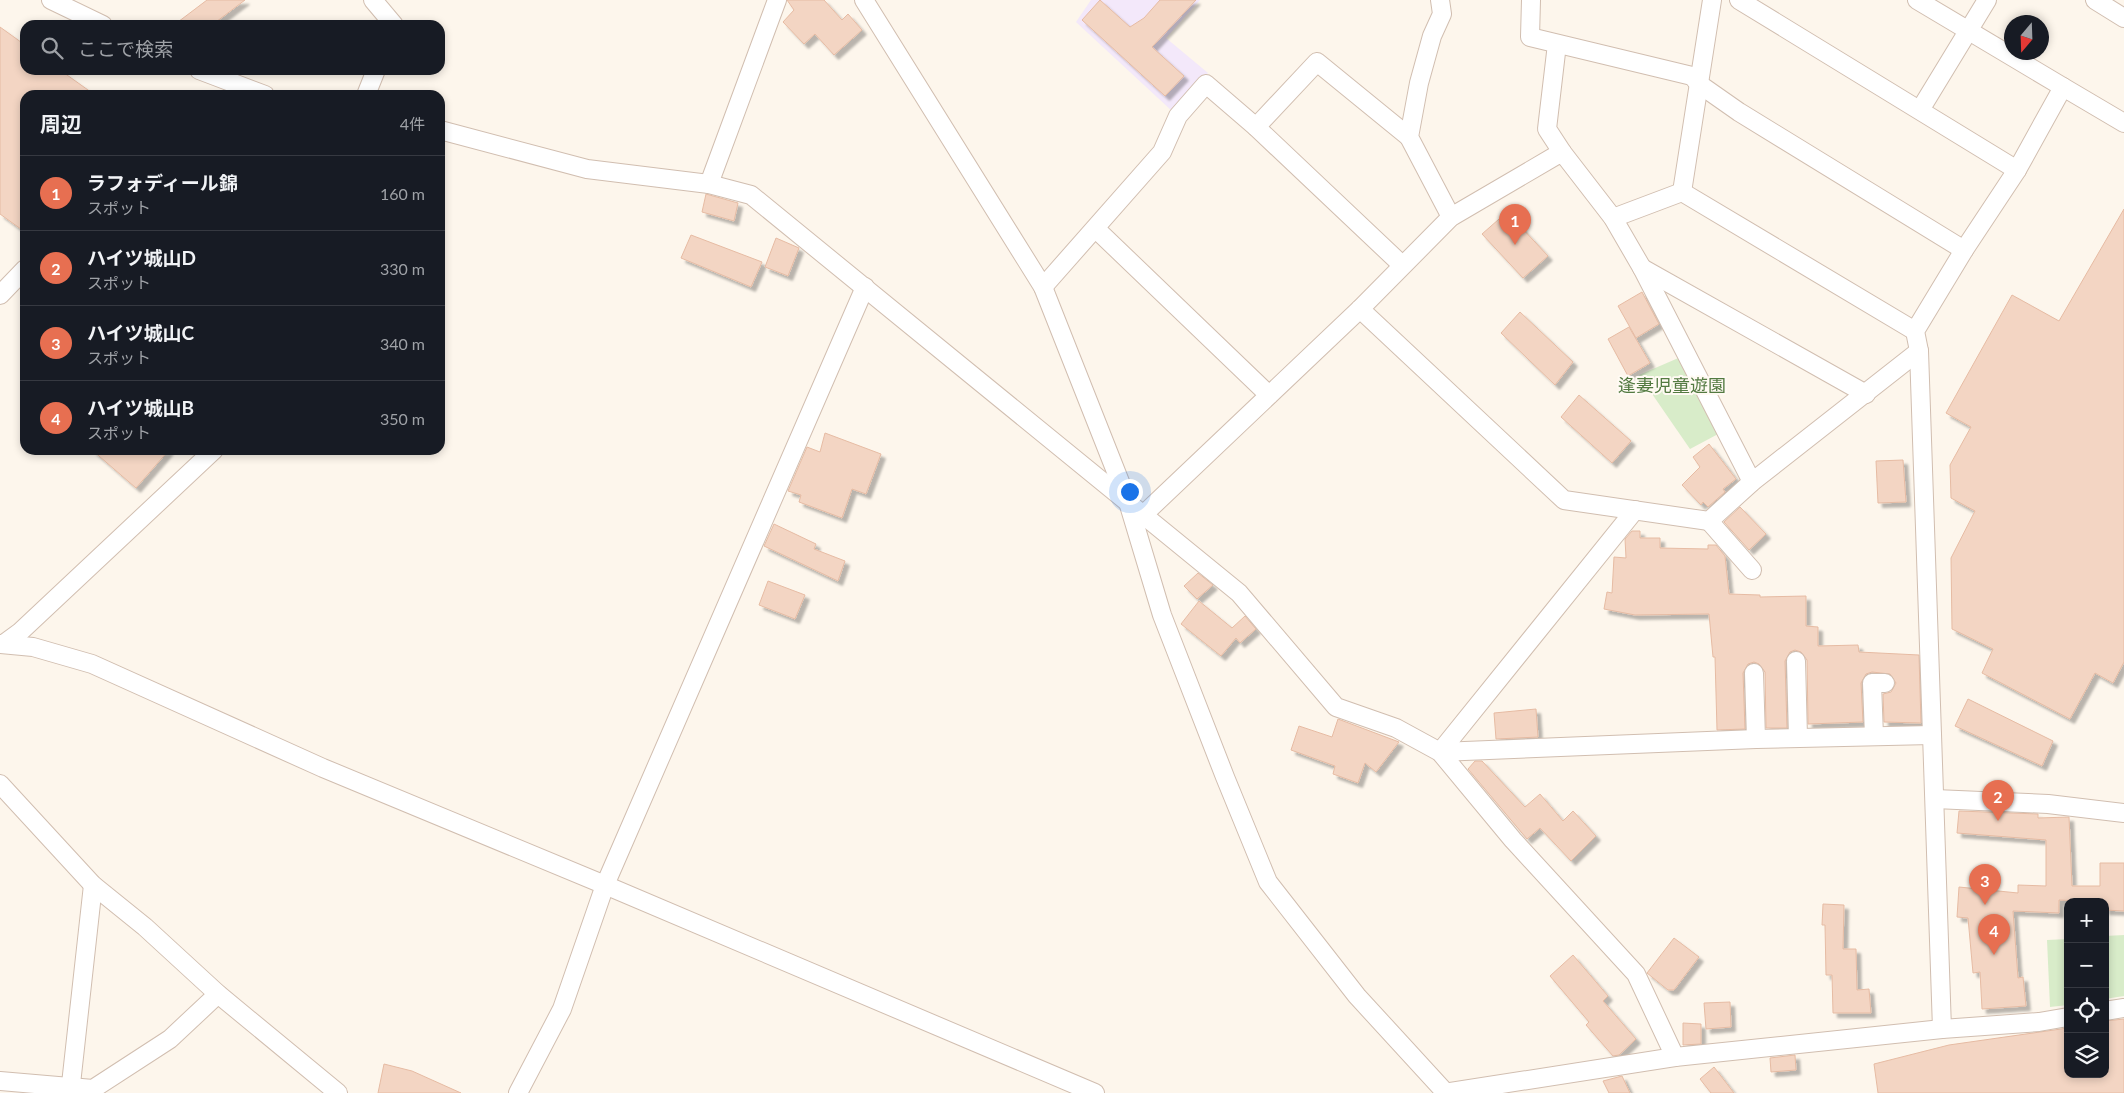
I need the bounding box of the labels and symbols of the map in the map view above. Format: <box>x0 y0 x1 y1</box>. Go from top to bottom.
north arrow <box>2004 15 2049 60</box>
pin: 1 <box>1499 204 1531 245</box>
park label: 逢妻児童遊園 <box>1618 374 1726 396</box>
your location <box>1117 479 1143 505</box>
pin: 2 <box>1982 780 2014 821</box>
pin: 3 <box>1969 864 2001 905</box>
pin: 4 <box>1978 914 2010 955</box>

